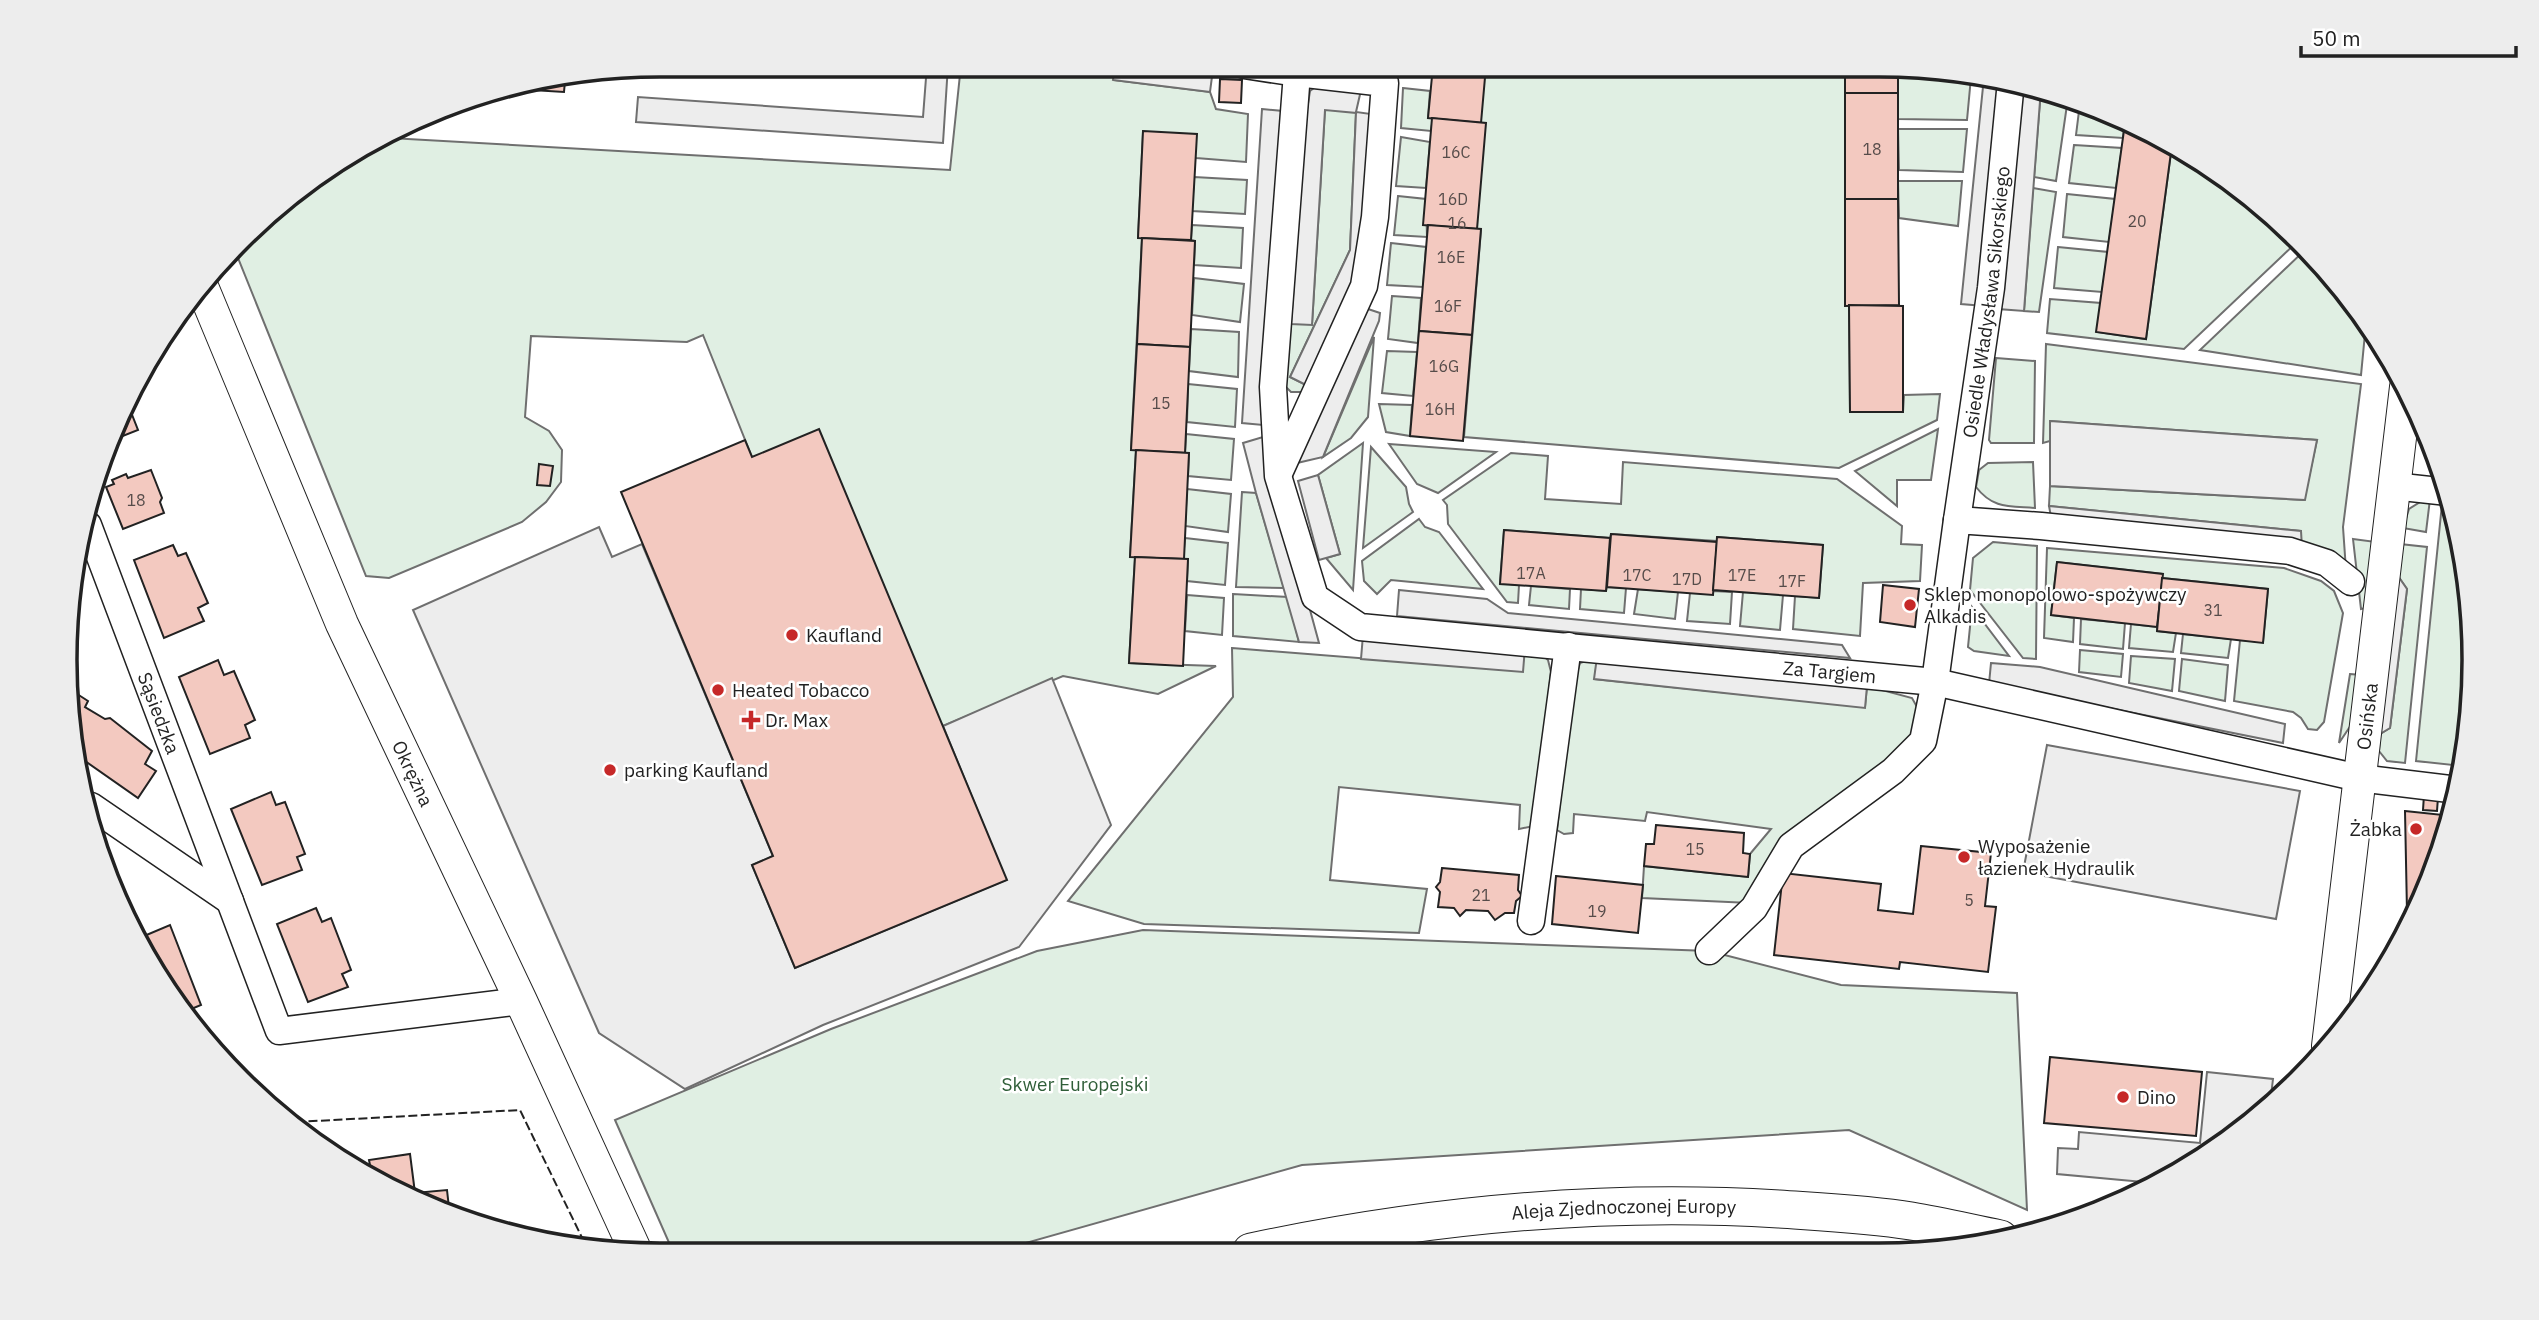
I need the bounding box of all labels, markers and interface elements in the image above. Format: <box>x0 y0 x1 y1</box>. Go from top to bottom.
scale bar <box>2301 14 2516 58</box>
text: 50 m <box>2312 24 2361 52</box>
house number: 18 <box>1862 139 1882 159</box>
house number: 16C <box>1441 142 1471 162</box>
street label: Osiedle Władysława Sikorskiego <box>1957 165 2015 440</box>
house number: 16D <box>1438 189 1468 209</box>
house number: 20 <box>2127 211 2147 231</box>
house number: 16 <box>1447 213 1467 233</box>
house number: 16E <box>1437 247 1465 267</box>
house number: 16F <box>1434 296 1462 316</box>
house number: 16G <box>1429 356 1459 376</box>
house number: 15 <box>1151 393 1171 413</box>
house number: 16H <box>1425 399 1455 419</box>
house number: 18 <box>126 490 146 510</box>
house number: 17A <box>1516 563 1546 583</box>
house number: 17C <box>1622 565 1652 585</box>
house number: 17E <box>1728 565 1756 585</box>
house number: 17D <box>1672 569 1702 589</box>
house number: 17F <box>1778 571 1806 591</box>
place label: Sklep monopolowo-spożywczy Alkadis <box>1924 582 2187 628</box>
marker: Sklep monopolowo-spożywczy Alkadis <box>1902 597 1918 613</box>
house number: 31 <box>2203 600 2223 620</box>
place label: Kaufland <box>806 623 882 647</box>
marker: Kaufland <box>784 627 800 643</box>
street label: Za Targiem <box>1782 656 1877 688</box>
street label: Sąsiedzka <box>133 669 185 757</box>
place label: Heated Tobacco <box>732 678 870 702</box>
street label: Osińska <box>2351 681 2383 751</box>
marker: Heated Tobacco <box>710 682 726 698</box>
place label: Dr. Max <box>765 708 828 732</box>
marker: Dr. Max <box>743 712 759 728</box>
street label: Okrężna <box>387 736 439 810</box>
place label: parking Kaufland <box>624 758 768 782</box>
marker: parking Kaufland <box>602 762 618 778</box>
place label: Żabka <box>2350 817 2402 841</box>
marker: Żabka <box>2408 821 2424 837</box>
place label: Wyposażenie łazienek Hydraulik <box>1978 834 2135 880</box>
house number: 15 <box>1685 839 1705 859</box>
marker: Wyposażenie łazienek Hydraulik <box>1956 849 1972 865</box>
house number: 21 <box>1471 885 1491 905</box>
house number: 5 <box>1964 890 1974 910</box>
house number: 19 <box>1587 901 1607 921</box>
park label: Skwer Europejski <box>1001 1072 1149 1096</box>
place label: Dino <box>2137 1085 2176 1109</box>
marker: Dino <box>2115 1089 2131 1105</box>
street label: Aleja Zjednoczonej Europy <box>1510 1194 1737 1225</box>

